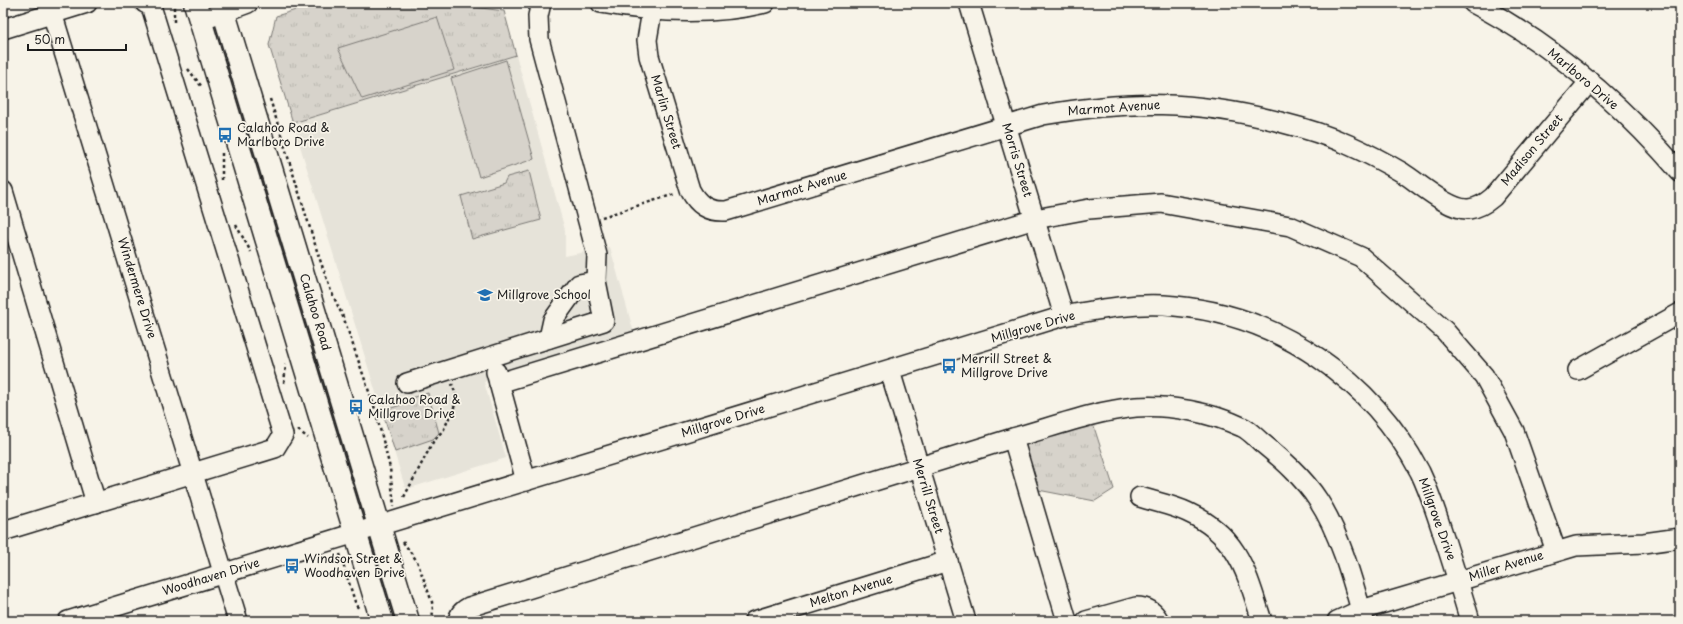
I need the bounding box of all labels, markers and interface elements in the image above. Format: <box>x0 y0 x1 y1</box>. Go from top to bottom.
scale bar <box>28 26 126 52</box>
text: 50 m <box>34 30 65 48</box>
street label: Marlboro Drive <box>1544 43 1623 113</box>
street label: Marlin Street <box>647 72 687 151</box>
street label: Marmot Avenue <box>1067 95 1161 119</box>
street label: Madison Street <box>1496 110 1567 189</box>
place label: Calahoo Road & Marlboro Drive <box>237 118 330 150</box>
street label: Morris Street <box>998 120 1038 199</box>
bus stop icon: Calahoo Road & Marlboro Drive <box>216 126 234 144</box>
street label: Marmot Avenue <box>755 165 849 209</box>
street label: Windermere Drive <box>114 235 162 341</box>
street label: Calahoo Road <box>296 271 336 353</box>
place label: Millgrove School <box>497 285 591 303</box>
school or university icon: Millgrove School <box>476 286 494 304</box>
street label: Millgrove Drive <box>989 305 1077 347</box>
place label: Merrill Street & Millgrove Drive <box>961 349 1052 381</box>
bus stop icon: Merrill Street & Millgrove Drive <box>940 357 958 375</box>
place label: Calahoo Road & Millgrove Drive <box>368 390 461 422</box>
bus stop icon: Calahoo Road & Millgrove Drive <box>347 398 365 416</box>
street label: Millgrove Drive <box>679 399 767 441</box>
street label: Merrill Street <box>909 456 949 536</box>
street label: Millgrove Drive <box>1415 475 1461 563</box>
street label: Miller Avenue <box>1466 545 1546 585</box>
place label: Windsor Street & Woodhaven Drive <box>304 549 405 581</box>
street label: Woodhaven Drive <box>160 553 261 599</box>
bus stop icon: Windsor Street & Woodhaven Drive <box>283 557 301 575</box>
street label: Melton Avenue <box>807 569 895 611</box>

